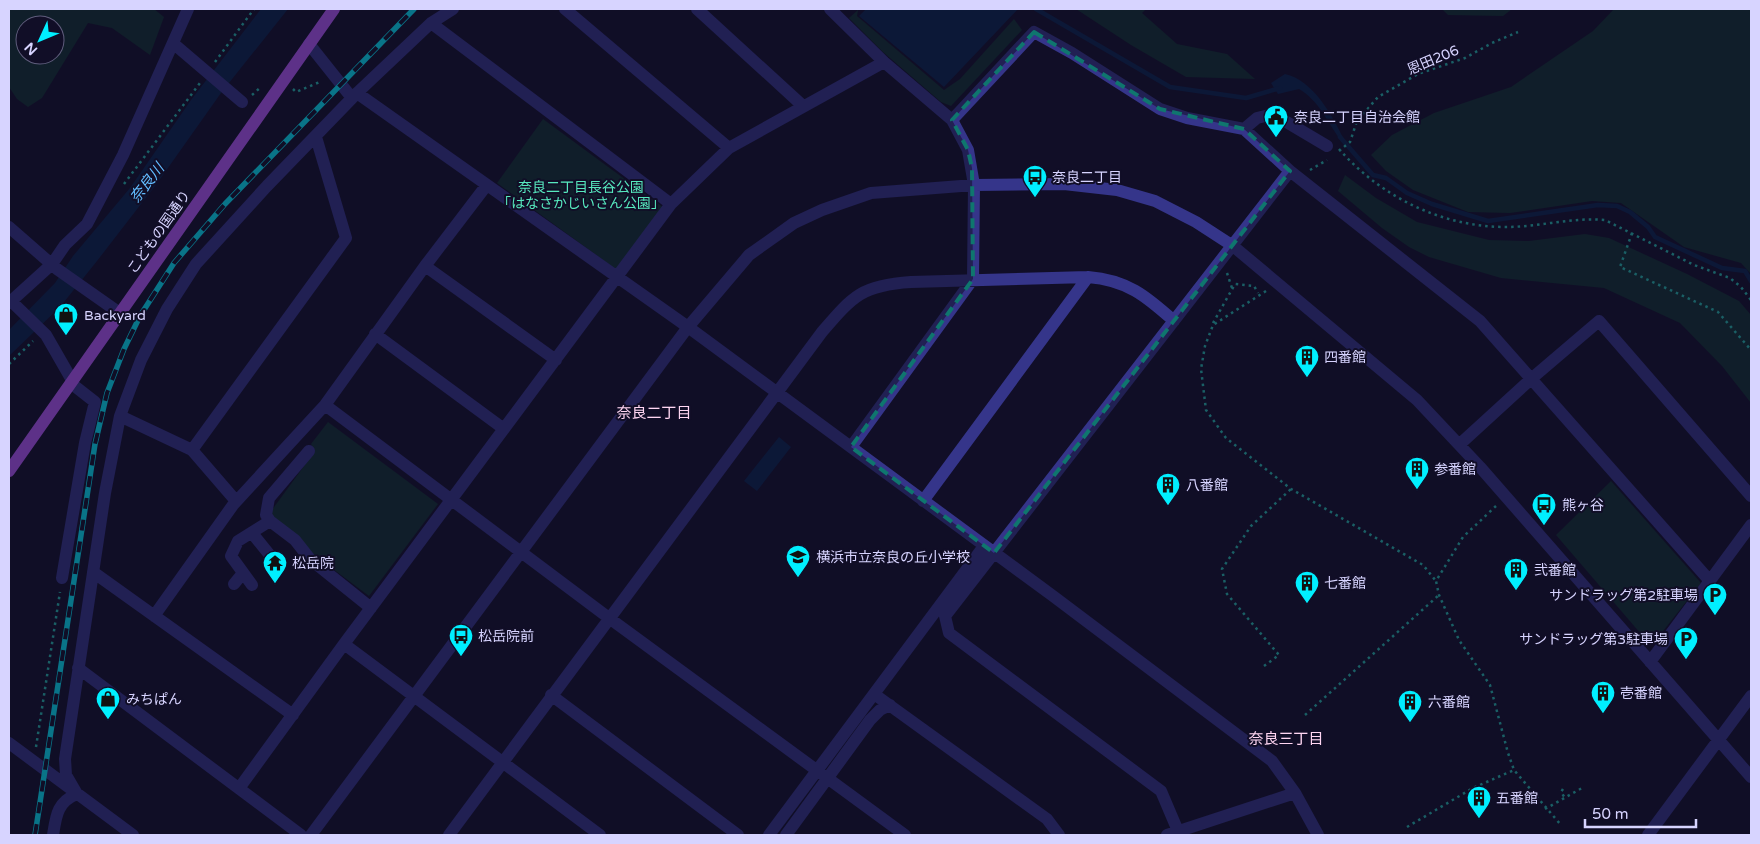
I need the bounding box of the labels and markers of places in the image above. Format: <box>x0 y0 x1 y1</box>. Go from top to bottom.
public building icon: 奈良二丁目自治会館 <box>1263 104 1289 138</box>
place label: 奈良二丁目自治会館 <box>1294 109 1420 126</box>
bus stop icon: 奈良二丁目 <box>1022 164 1048 198</box>
place label: 奈良二丁目 <box>1052 169 1122 186</box>
shop icon: Backyard <box>53 302 79 336</box>
place label: Backyard <box>84 307 146 324</box>
building icon: 四番館 <box>1294 344 1320 378</box>
place label: 四番館 <box>1324 349 1366 366</box>
building icon: 参番館 <box>1404 456 1430 490</box>
place label: 参番館 <box>1434 461 1476 478</box>
building icon: 八番館 <box>1155 472 1181 506</box>
place label: 八番館 <box>1186 477 1228 494</box>
bus stop icon: 熊ヶ谷 <box>1531 492 1557 526</box>
place label: 熊ヶ谷 <box>1562 497 1604 514</box>
school or university icon: 横浜市立奈良の丘小学校 <box>785 544 811 578</box>
place label: 横浜市立奈良の丘小学校 <box>816 549 970 566</box>
temple icon: 松岳院 <box>262 550 288 584</box>
place label: 松岳院 <box>292 555 334 572</box>
building icon: 弐番館 <box>1503 557 1529 591</box>
place label: 弐番館 <box>1534 562 1576 579</box>
building icon: 七番館 <box>1294 570 1320 604</box>
place label: 七番館 <box>1324 575 1366 592</box>
parking icon: サンドラッグ第2駐車場 <box>1702 582 1728 616</box>
place label: サンドラッグ第2駐車場 <box>1549 587 1698 604</box>
bus stop icon: 松岳院前 <box>448 623 474 657</box>
parking icon: サンドラッグ第3駐車場 <box>1673 626 1699 660</box>
place label: 松岳院前 <box>478 628 534 645</box>
place label: サンドラッグ第3駐車場 <box>1519 631 1668 648</box>
building icon: 壱番館 <box>1590 680 1616 714</box>
place label: 壱番館 <box>1620 685 1662 702</box>
shop icon: みちぱん <box>95 686 121 720</box>
building icon: 六番館 <box>1397 689 1423 723</box>
place label: みちぱん <box>126 691 182 708</box>
place label: 六番館 <box>1428 694 1470 711</box>
building icon: 五番館 <box>1466 785 1492 819</box>
place label: 五番館 <box>1496 790 1538 807</box>

